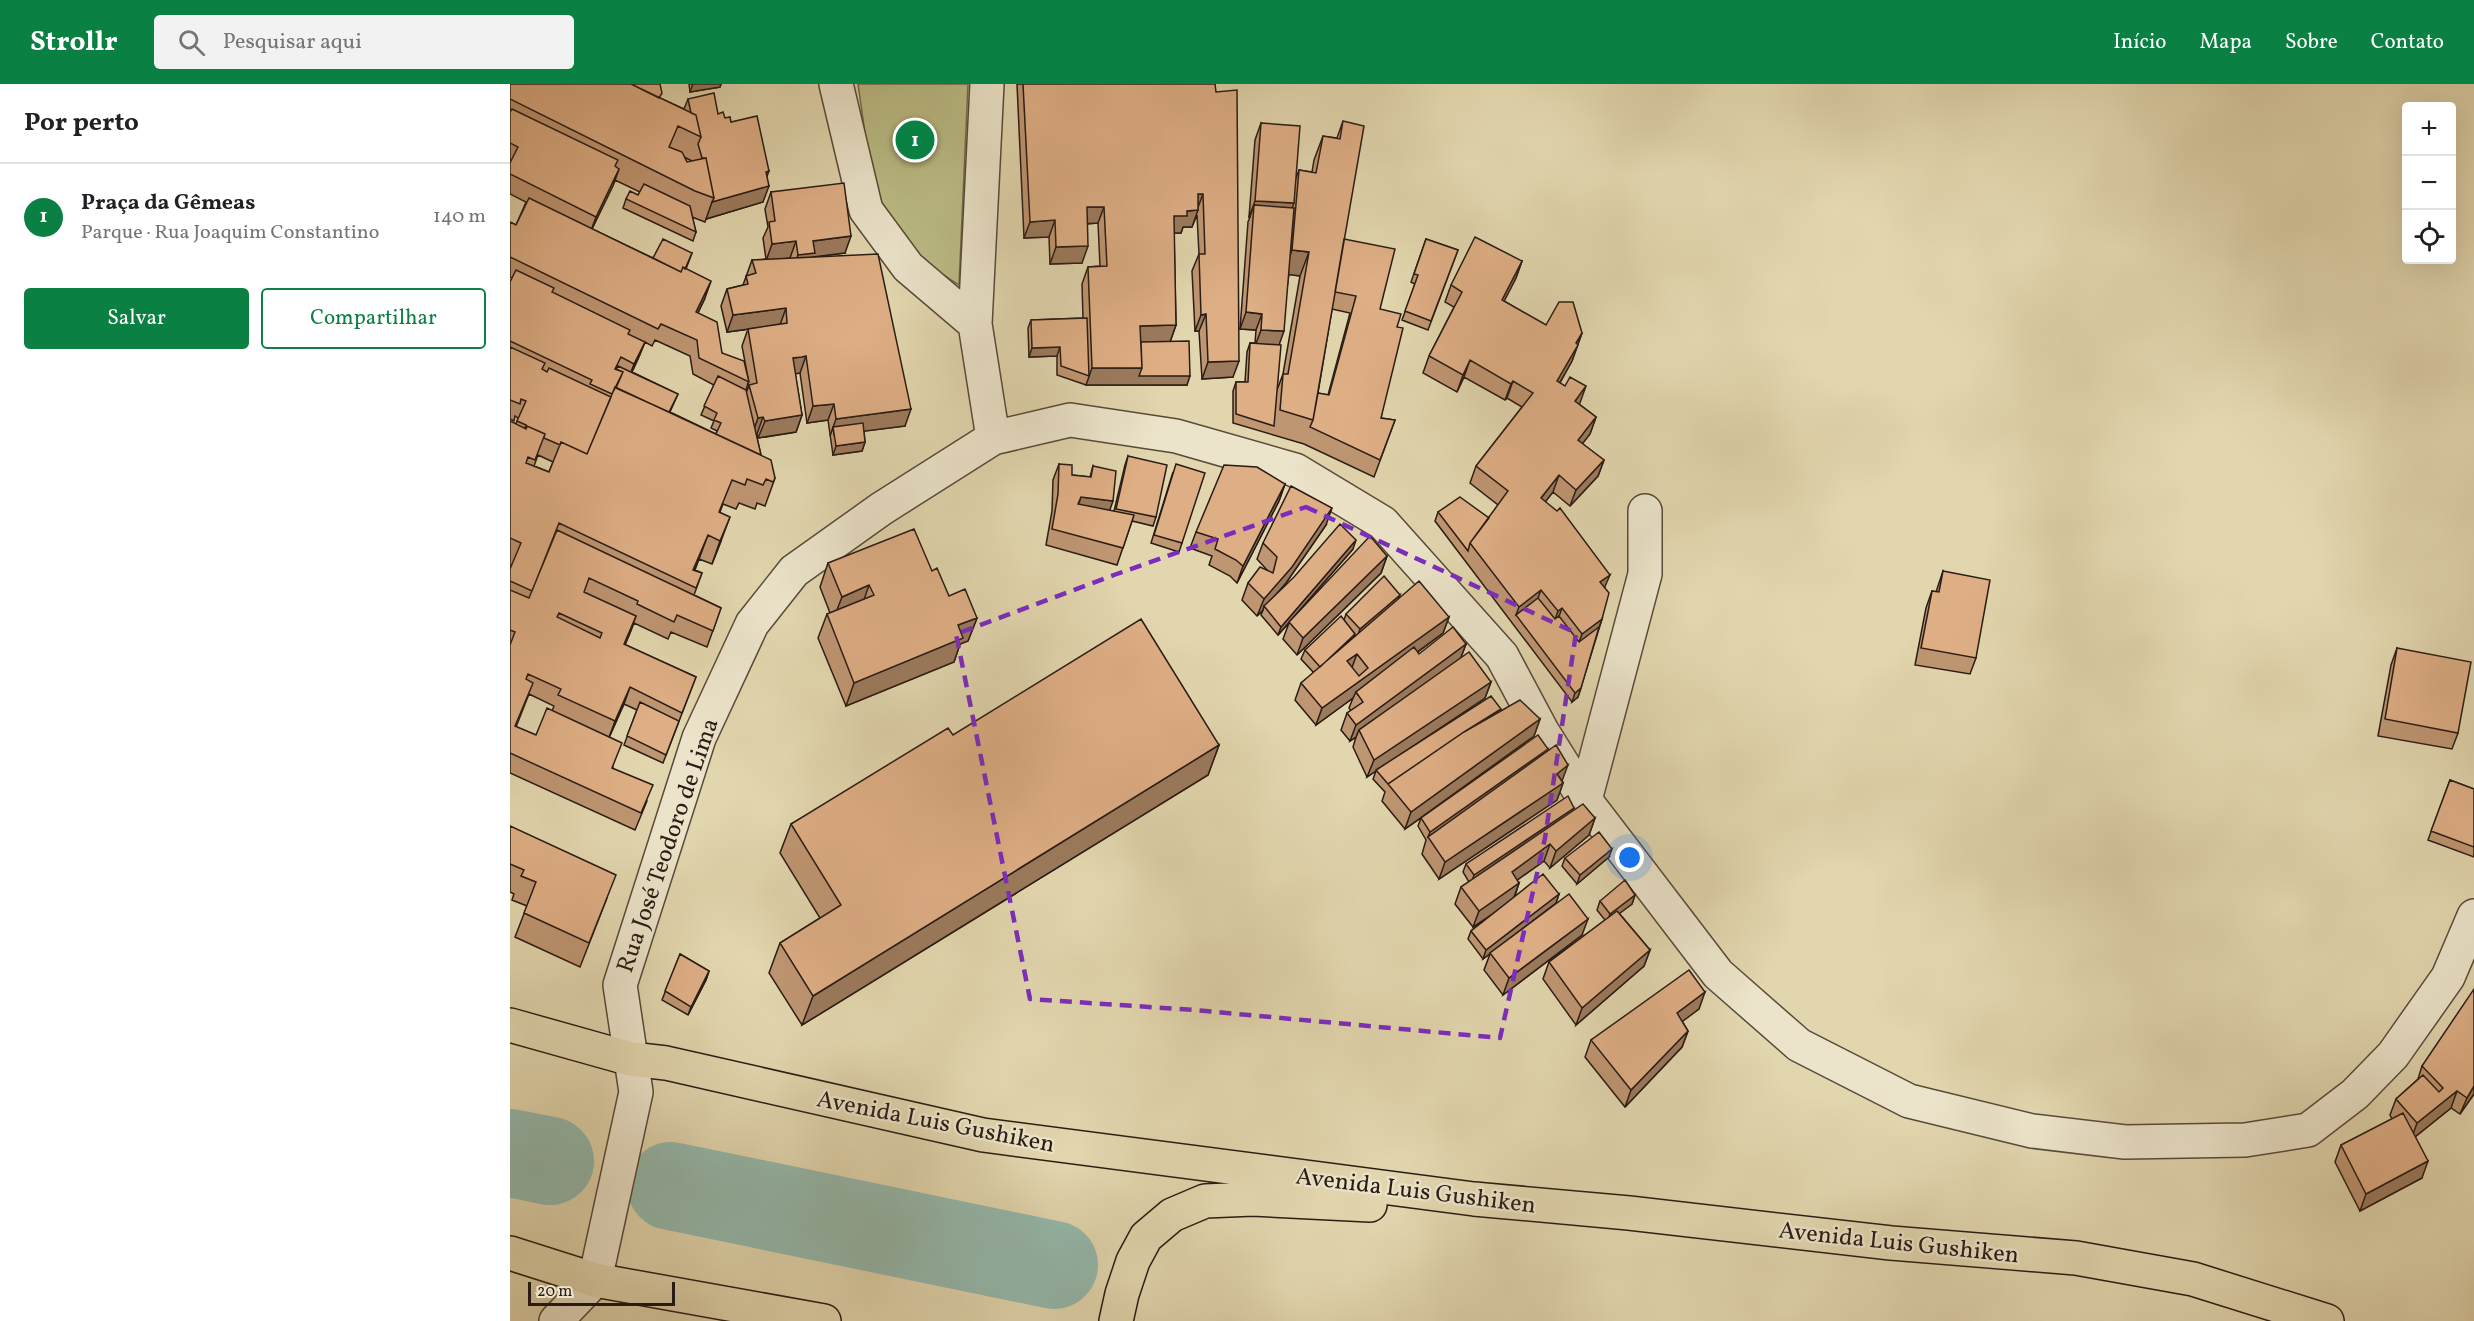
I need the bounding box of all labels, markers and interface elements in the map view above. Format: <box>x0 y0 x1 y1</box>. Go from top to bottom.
search box <box>154 15 574 69</box>
text: Strollr <box>30 23 118 62</box>
icon: search <box>175 26 208 59</box>
text: Pesquisar aqui <box>223 27 362 58</box>
text: Início <box>2113 28 2166 57</box>
text: Mapa <box>2199 28 2252 57</box>
text: Sobre <box>2285 28 2338 57</box>
text: Contato <box>2371 28 2444 57</box>
map controls <box>2402 102 2456 264</box>
button: + <box>2402 102 2456 156</box>
text: Por perto <box>24 105 139 141</box>
pin: 1 <box>896 118 934 162</box>
button: − <box>2402 156 2456 210</box>
text: Praça da Gêmeas <box>81 188 255 219</box>
text: 1 <box>39 203 48 231</box>
text: 140 m <box>433 203 486 231</box>
button: locate <box>2402 210 2456 264</box>
text: Parque · Rua Joaquim Constantino <box>81 219 379 247</box>
button: Salvar <box>24 288 249 349</box>
button: Compartilhar <box>261 288 486 349</box>
street label: Rua José Teodoro de Lima <box>609 714 728 977</box>
your location <box>1615 843 1644 872</box>
street label: Avenida Luis Gushiken <box>814 1083 1057 1163</box>
street label: Avenida Luis Gushiken <box>1294 1160 1538 1224</box>
street label: Avenida Luis Gushiken <box>1777 1214 2021 1274</box>
scale bar <box>528 1279 675 1306</box>
text: 20 m <box>537 1281 572 1303</box>

